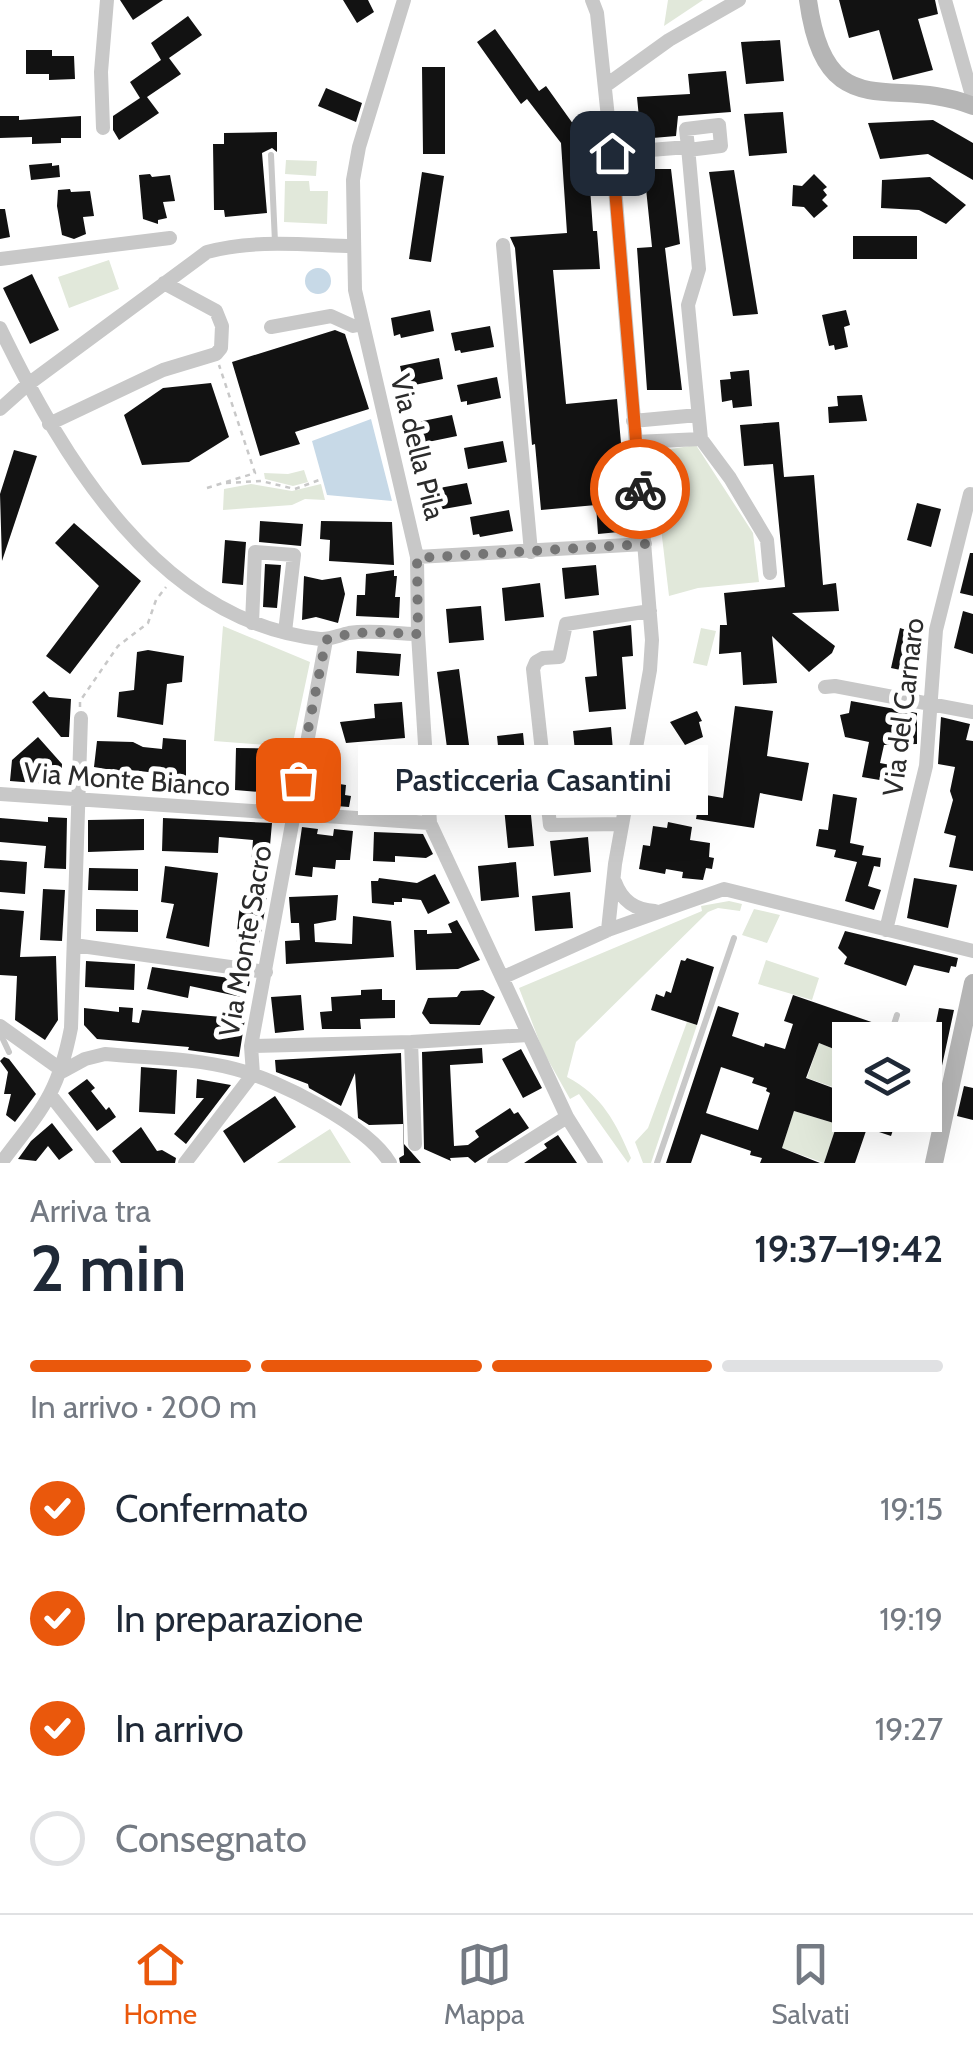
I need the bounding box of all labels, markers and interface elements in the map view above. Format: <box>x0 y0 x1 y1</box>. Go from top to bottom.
pin <box>570 111 655 196</box>
icon: home <box>585 126 640 181</box>
street label: Via della Pila <box>384 371 453 524</box>
courier <box>590 439 690 539</box>
icon: bike <box>613 462 668 517</box>
street label: Via del Carnaro <box>875 616 931 798</box>
pin <box>256 738 341 823</box>
callout: Pasticceria Casantini <box>358 745 708 815</box>
icon: bag <box>271 753 326 808</box>
street label: Via Monte Bianco <box>23 755 231 803</box>
text: Pasticceria Casantini <box>394 760 672 799</box>
street label: Via Monte Sacro <box>211 843 279 1039</box>
map controls <box>832 1022 942 1132</box>
button: layers <box>832 1022 942 1132</box>
text: Arriva tra <box>30 1191 151 1230</box>
text: 19:37–19:42 <box>754 1225 943 1272</box>
text: 2 min <box>30 1228 187 1307</box>
text: In arrivo · 200 m <box>30 1387 257 1426</box>
icon: check <box>30 1481 85 1536</box>
text: Confermato <box>115 1485 308 1532</box>
text: 19:15 <box>880 1489 943 1528</box>
icon: check <box>30 1591 85 1646</box>
text: In preparazione <box>115 1595 363 1642</box>
text: 19:19 <box>879 1599 943 1638</box>
icon: check <box>30 1701 85 1756</box>
text: In arrivo <box>115 1705 244 1752</box>
text: 19:27 <box>875 1709 943 1748</box>
text: Consegnato <box>115 1815 307 1862</box>
tab: Home <box>123 1937 197 2031</box>
tab: Mappa <box>444 1937 524 2031</box>
tab: Salvati <box>771 1937 850 2031</box>

